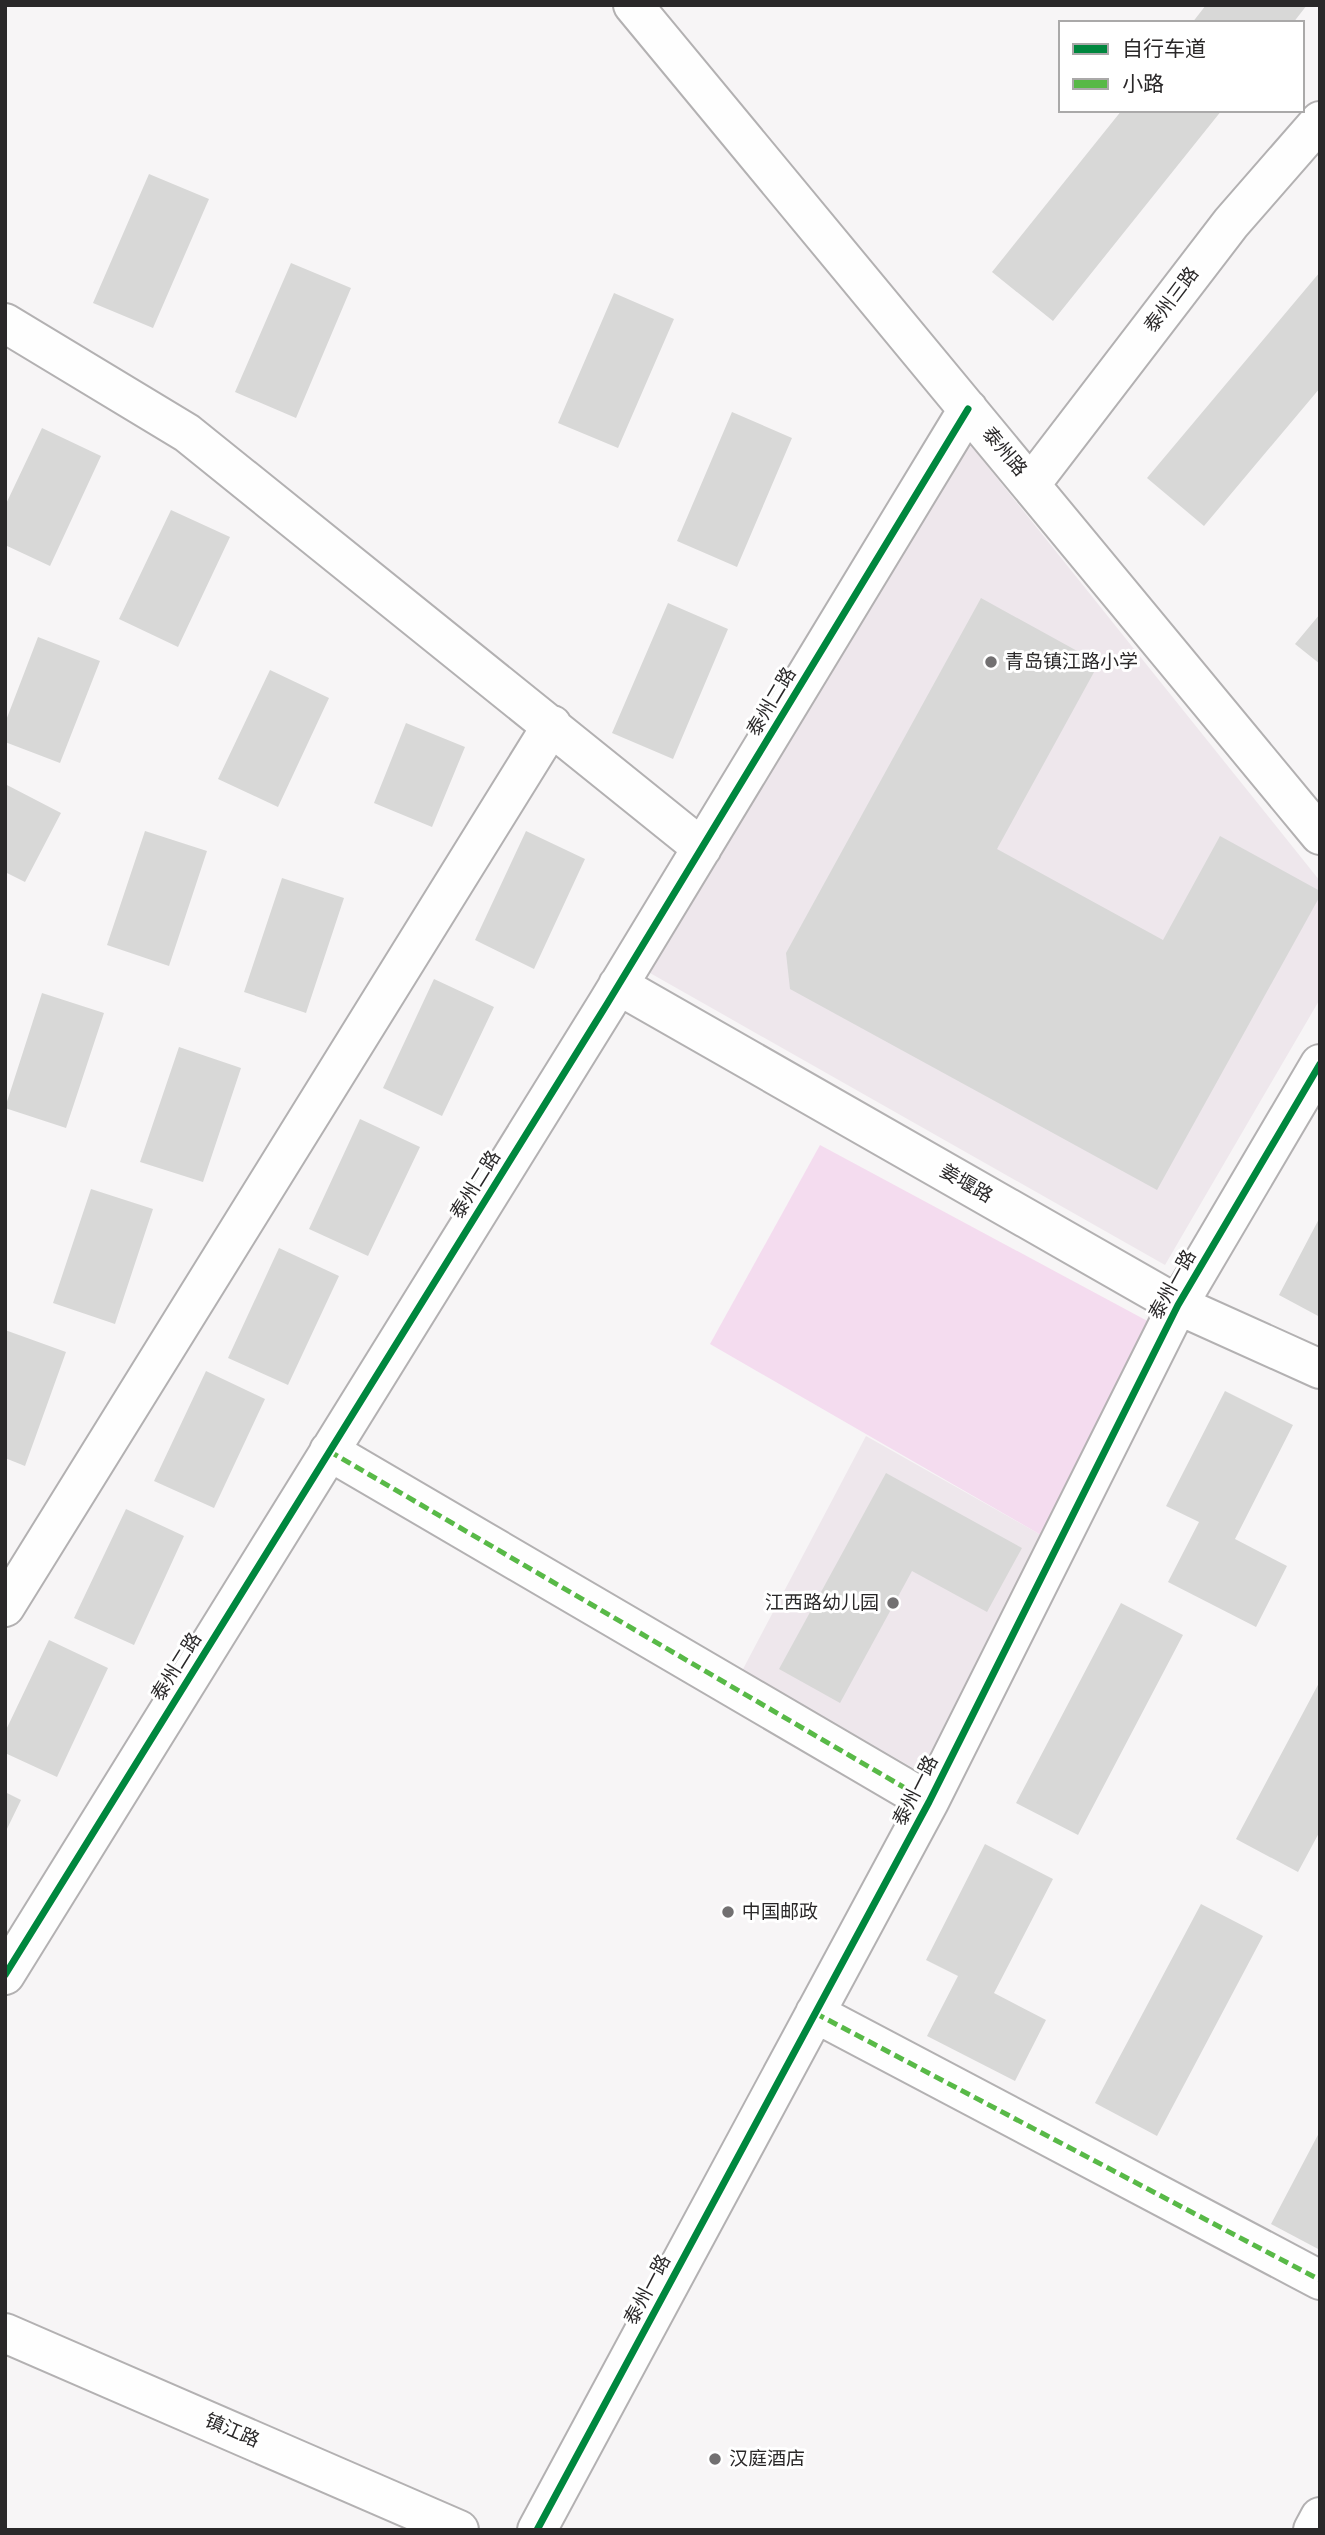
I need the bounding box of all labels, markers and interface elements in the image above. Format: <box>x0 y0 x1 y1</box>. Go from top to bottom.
legend <box>1059 21 1304 112</box>
text: 自行车道 <box>1122 37 1206 62</box>
text: 小路 <box>1122 72 1164 97</box>
street label: 泰州三路 <box>1140 263 1204 337</box>
street label: 泰州路 <box>977 423 1031 481</box>
place label: 青岛镇江路小学 <box>1005 651 1138 674</box>
marker: 青岛镇江路小学 <box>983 654 999 670</box>
street label: 泰州二路 <box>743 663 801 741</box>
street label: 泰州二路 <box>446 1147 506 1223</box>
street label: 姜堰路 <box>936 1160 996 1208</box>
street label: 泰州一路 <box>1145 1246 1201 1324</box>
place label: 江西路幼儿园 <box>765 1592 879 1615</box>
marker: 江西路幼儿园 <box>885 1595 901 1611</box>
street label: 泰州二路 <box>147 1629 207 1705</box>
street label: 泰州一路 <box>888 1752 944 1830</box>
place label: 中国邮政 <box>742 1901 818 1924</box>
marker: 中国邮政 <box>720 1904 736 1920</box>
street label: 泰州一路 <box>620 2251 676 2329</box>
street label: 镇江路 <box>201 2409 263 2453</box>
place label: 汉庭酒店 <box>729 2448 805 2471</box>
marker: 汉庭酒店 <box>707 2451 723 2467</box>

